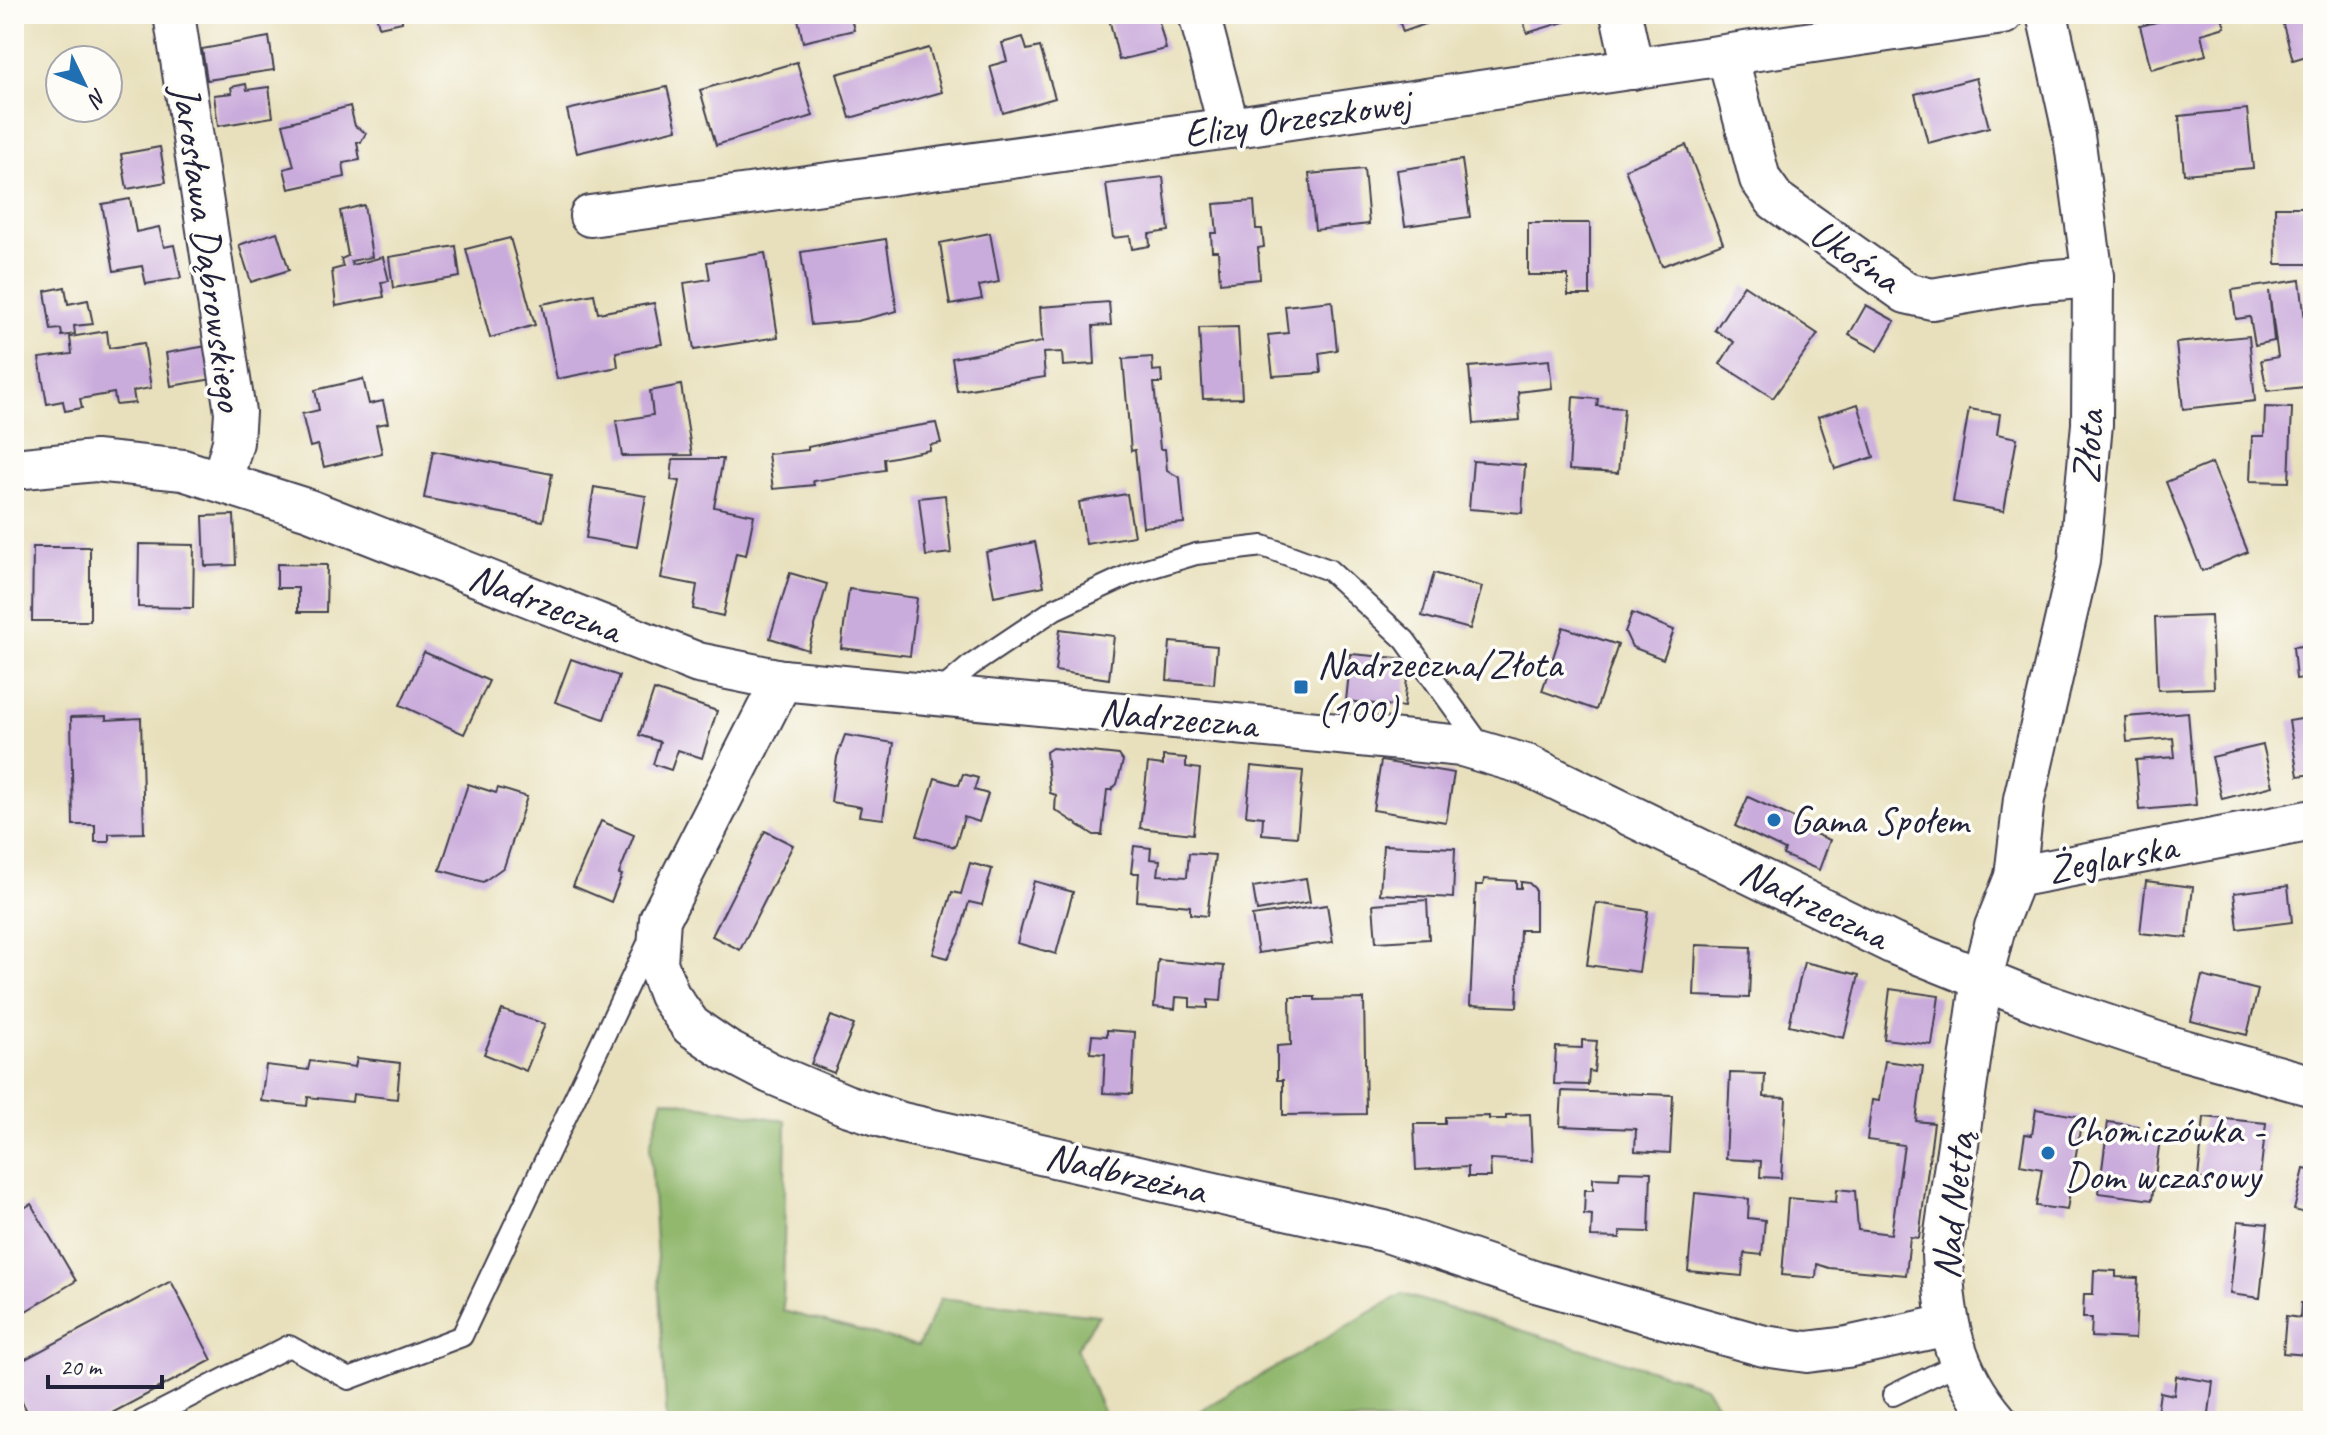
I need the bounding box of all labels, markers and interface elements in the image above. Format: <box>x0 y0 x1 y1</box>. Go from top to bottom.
north arrow <box>44 44 124 124</box>
street label: Elizy Orzeszkowej <box>1181 77 1417 159</box>
street label: Jarosława Dąbrowskiego <box>160 80 256 416</box>
text: N <box>81 82 113 114</box>
street label: Ukośna <box>1800 208 1912 306</box>
street label: Złota <box>2061 406 2116 485</box>
street label: Nadrzeczna <box>462 551 631 656</box>
place label: Nadrzeczna/Złota (100) <box>1317 639 1565 735</box>
marker: Nadrzeczna/Złota (100) <box>1292 678 1310 696</box>
street label: Nadrzeczna <box>1097 686 1263 750</box>
place label: Gama Społem <box>1790 795 1972 845</box>
marker: Gama Społem <box>1765 811 1783 829</box>
street label: Żeglarska <box>2043 820 2184 895</box>
street label: Nadrzeczna <box>1732 847 1899 963</box>
place label: Chomiczówka - Dom wczasowy <box>2064 1105 2267 1201</box>
street label: Nad Nettą <box>1920 1128 1986 1281</box>
street label: Nadbrzeżna <box>1041 1130 1213 1216</box>
marker: Chomiczówka - Dom wczasowy <box>2039 1144 2057 1162</box>
scale bar <box>48 1339 162 1389</box>
text: 20 m <box>60 1352 103 1382</box>

